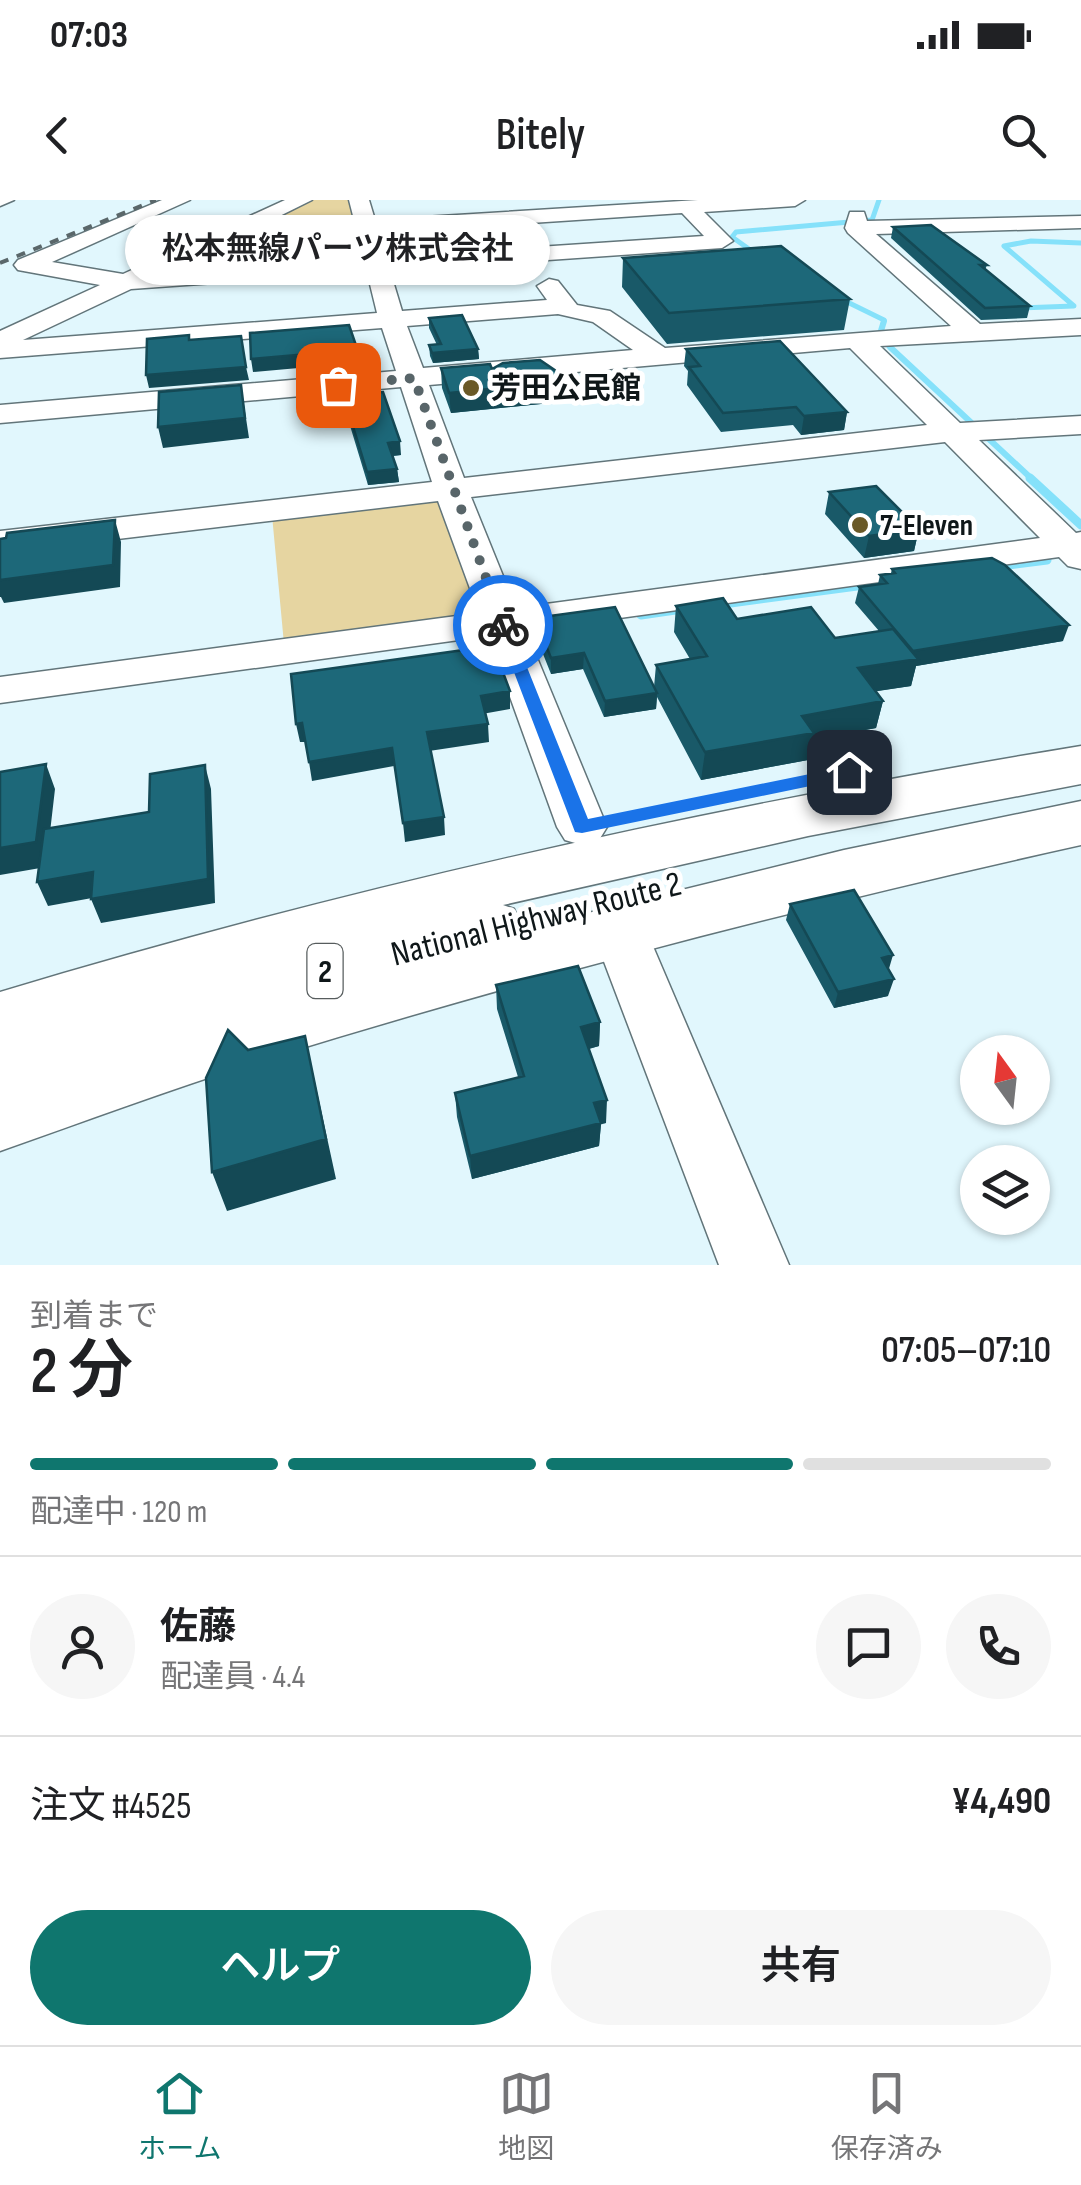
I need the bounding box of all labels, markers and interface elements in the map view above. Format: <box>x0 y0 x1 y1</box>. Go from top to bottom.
text: 07:03 <box>50 13 128 58</box>
icon: back <box>30 108 85 163</box>
text: Bitely <box>496 108 585 163</box>
icon: search <box>996 108 1051 163</box>
callout: 松本無線パーツ株式会社 <box>125 215 550 285</box>
text: 松本無線パーツ株式会社 <box>162 230 513 269</box>
pin <box>296 343 381 428</box>
icon: bag <box>311 358 366 413</box>
place label: 芳田公民館 <box>491 371 641 407</box>
marker: 芳田公民館 <box>460 377 482 399</box>
place label: 7-Eleven <box>880 508 973 544</box>
marker: 7-Eleven <box>849 514 871 536</box>
courier <box>453 575 553 675</box>
icon: bike <box>476 598 531 653</box>
pin <box>807 730 892 815</box>
icon: home <box>822 745 877 800</box>
street label: National Highway Route 2 <box>387 863 686 976</box>
road number: 2 <box>308 944 342 998</box>
north arrow <box>960 1035 1050 1125</box>
map controls <box>960 1035 1050 1235</box>
button: layers <box>960 1145 1050 1235</box>
text: 到着まで <box>30 1297 158 1336</box>
text: 07:05–07:10 <box>881 1328 1051 1373</box>
text: 2 分 <box>30 1334 133 1412</box>
text: 配達中 · 120 m <box>30 1493 207 1532</box>
button: person <box>30 1594 135 1699</box>
button: chat <box>816 1594 921 1699</box>
button: phone <box>946 1594 1051 1699</box>
text: 佐藤 <box>160 1605 236 1650</box>
text: 配達員 · 4.4 <box>160 1658 305 1697</box>
text: ¥4,490 <box>951 1779 1051 1824</box>
text: 注文 #4525 <box>30 1784 191 1829</box>
button: ヘルプ <box>30 1910 531 2025</box>
button: 共有 <box>551 1910 1051 2025</box>
tab: ホーム <box>138 2066 221 2166</box>
tab: 地図 <box>498 2066 554 2166</box>
tab: 保存済み <box>831 2066 943 2166</box>

